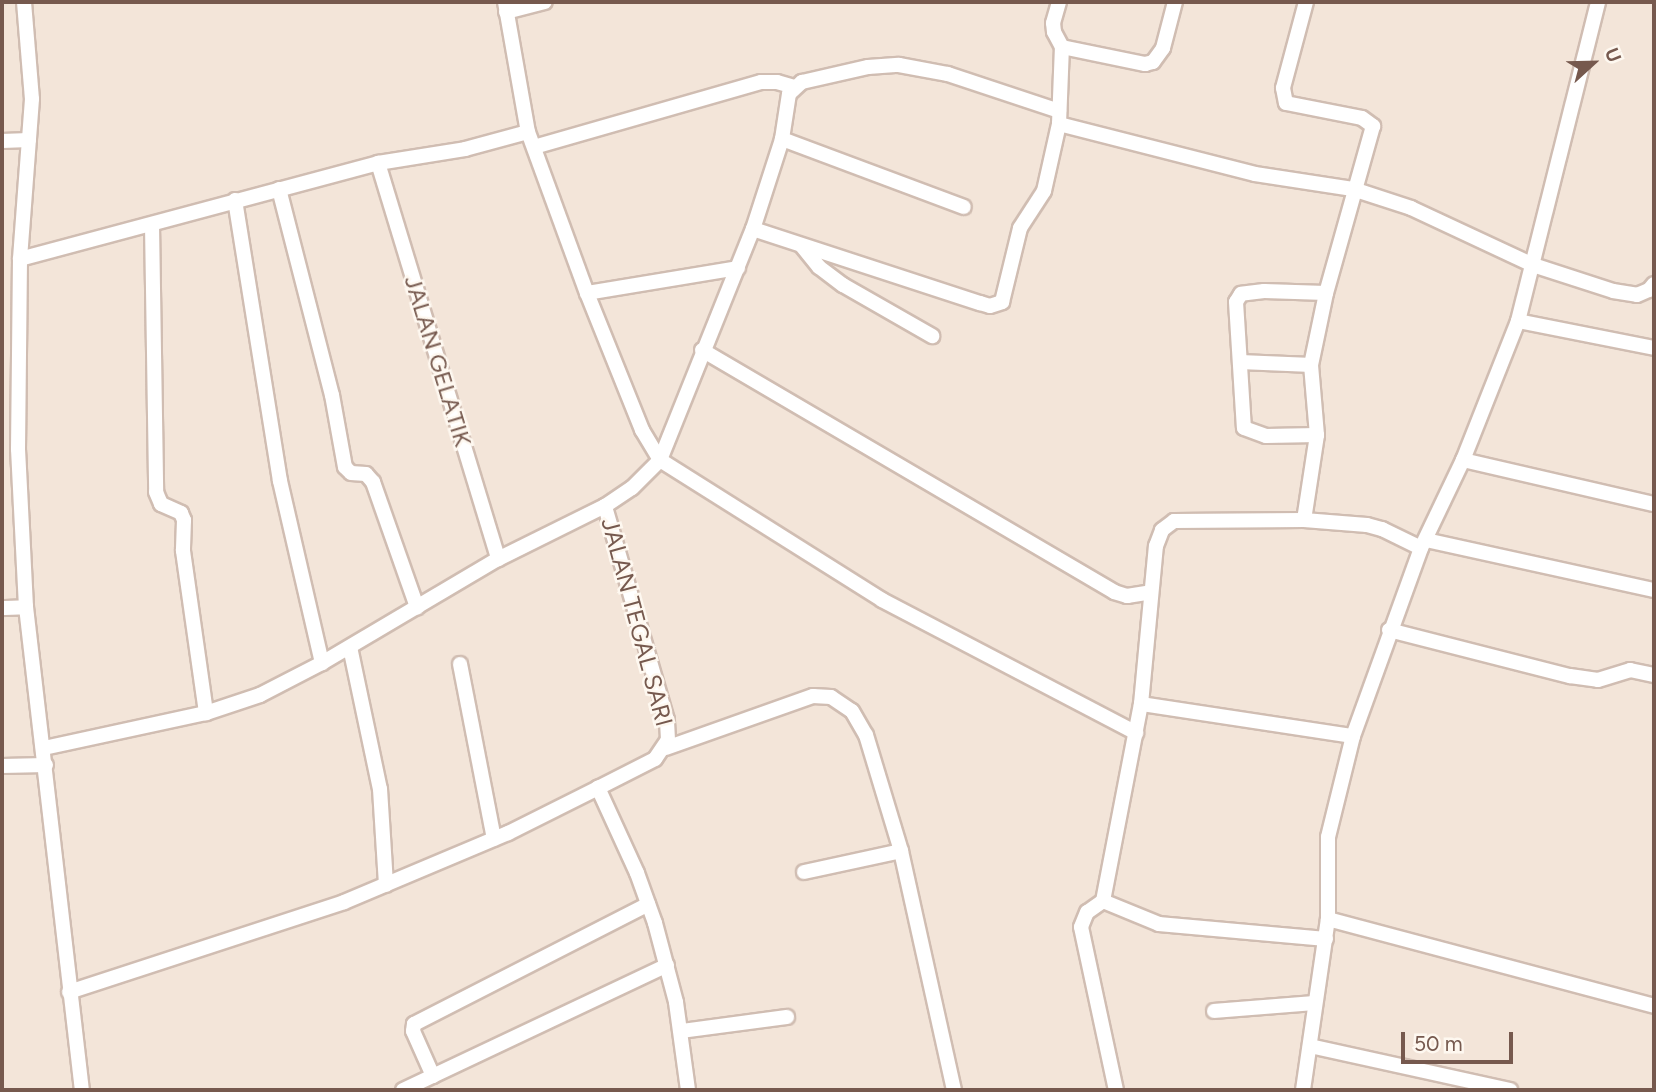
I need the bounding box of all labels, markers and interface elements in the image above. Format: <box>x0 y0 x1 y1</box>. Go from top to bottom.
north arrow <box>1558 28 1628 98</box>
text: U <box>1600 44 1626 65</box>
street label: JALAN GELATIK <box>398 272 478 450</box>
street label: JALAN TEGAL SARI <box>595 515 679 729</box>
scale bar <box>1404 1018 1516 1062</box>
text: 50 m <box>1414 1031 1463 1056</box>

